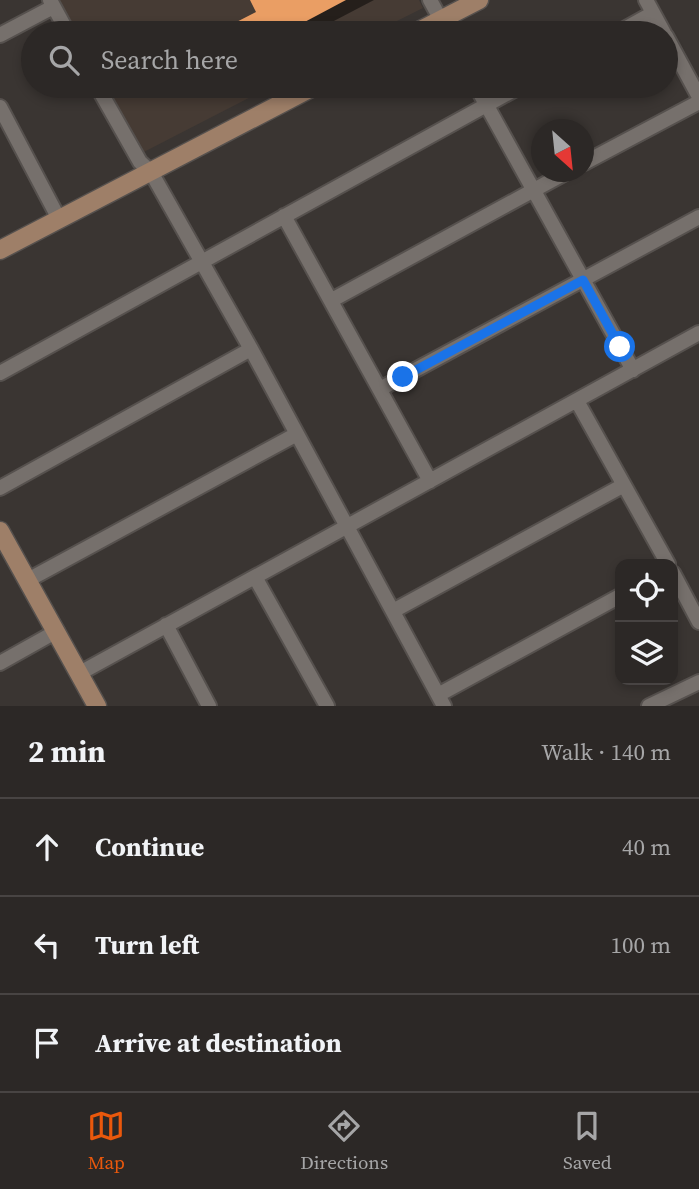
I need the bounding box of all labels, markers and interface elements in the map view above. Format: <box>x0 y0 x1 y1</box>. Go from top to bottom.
search box <box>21 21 678 98</box>
icon: search <box>45 41 83 79</box>
text: Search here <box>101 42 238 78</box>
north arrow <box>531 119 594 182</box>
route start <box>604 331 635 362</box>
route end <box>387 361 418 392</box>
map controls <box>615 559 678 685</box>
button: locate <box>615 559 678 622</box>
button: layers <box>615 622 678 685</box>
text: 2 min <box>28 731 106 772</box>
text: Walk · 140 m <box>541 736 671 768</box>
icon: ahead <box>28 828 66 866</box>
text: Continue <box>95 829 204 865</box>
text: 40 m <box>622 831 671 863</box>
icon: left <box>28 926 66 964</box>
text: Turn left <box>95 927 199 963</box>
text: 100 m <box>610 929 671 961</box>
icon: arrive <box>28 1024 66 1062</box>
text: Arrive at destination <box>95 1025 342 1061</box>
tab: Map <box>87 1107 125 1175</box>
tab: Directions <box>300 1107 388 1175</box>
tab: Saved <box>563 1107 612 1175</box>

